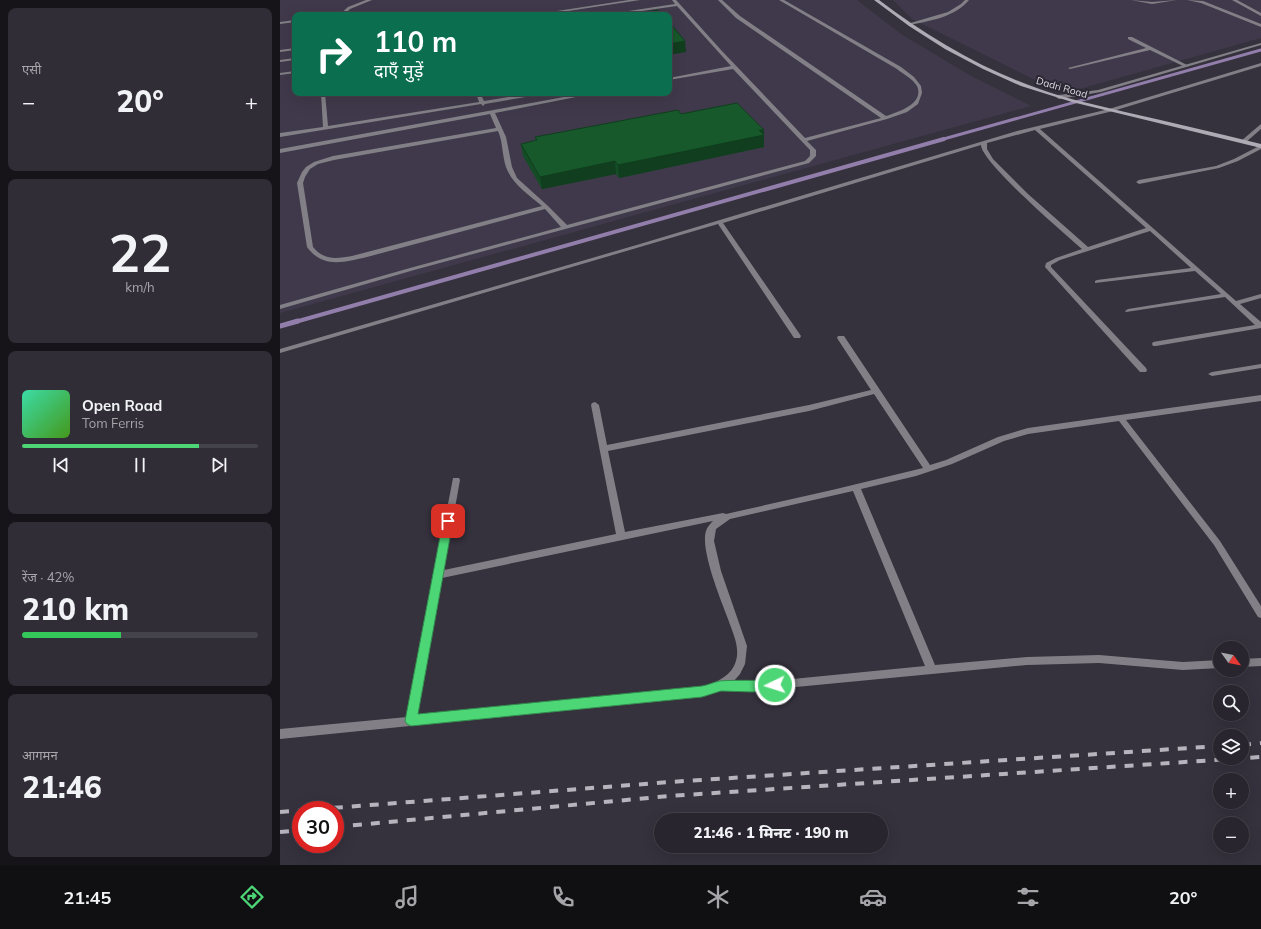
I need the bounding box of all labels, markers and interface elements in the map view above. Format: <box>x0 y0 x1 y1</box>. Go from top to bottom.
text: 110 m <box>374 24 457 59</box>
icon: right <box>308 28 360 80</box>
text: दाएँ मुड़ें <box>374 59 423 82</box>
text: एसी <box>22 61 41 77</box>
street label: Dadri Road <box>1035 74 1089 101</box>
text: 20° <box>116 82 164 120</box>
text: − <box>22 88 35 116</box>
text: + <box>245 88 258 116</box>
text: 22 <box>109 220 171 285</box>
text: km/h <box>125 279 155 295</box>
text: Open Road <box>82 396 162 415</box>
text: Tom Ferris <box>82 415 144 431</box>
icon: previous <box>50 454 72 476</box>
icon: pause <box>129 454 151 476</box>
icon: next <box>208 454 230 476</box>
pin <box>431 504 465 538</box>
icon: arrive <box>437 510 459 532</box>
text: रेंज · 42% <box>22 569 75 585</box>
text: 210 km <box>22 590 129 628</box>
north arrow <box>1213 641 1249 677</box>
map controls <box>1213 641 1249 853</box>
position arrow <box>754 664 796 706</box>
button: search <box>1213 685 1249 721</box>
button: layers <box>1213 729 1249 765</box>
text: आगमन <box>22 747 58 763</box>
text: 21:46 <box>22 768 102 806</box>
button: + <box>1213 773 1249 809</box>
speed limit sign: 30 <box>292 801 344 853</box>
button: − <box>1213 817 1249 853</box>
text: 21:46 · 1 मिनट · 190 m <box>693 823 849 842</box>
icon: directions <box>238 883 266 911</box>
icon: music <box>393 883 421 911</box>
icon: phone <box>549 883 577 911</box>
icon: climate <box>704 883 732 911</box>
icon: car <box>859 883 887 911</box>
icon: filters <box>1014 883 1042 911</box>
text: 21:45 <box>64 886 111 909</box>
text: 20° <box>1169 886 1197 909</box>

